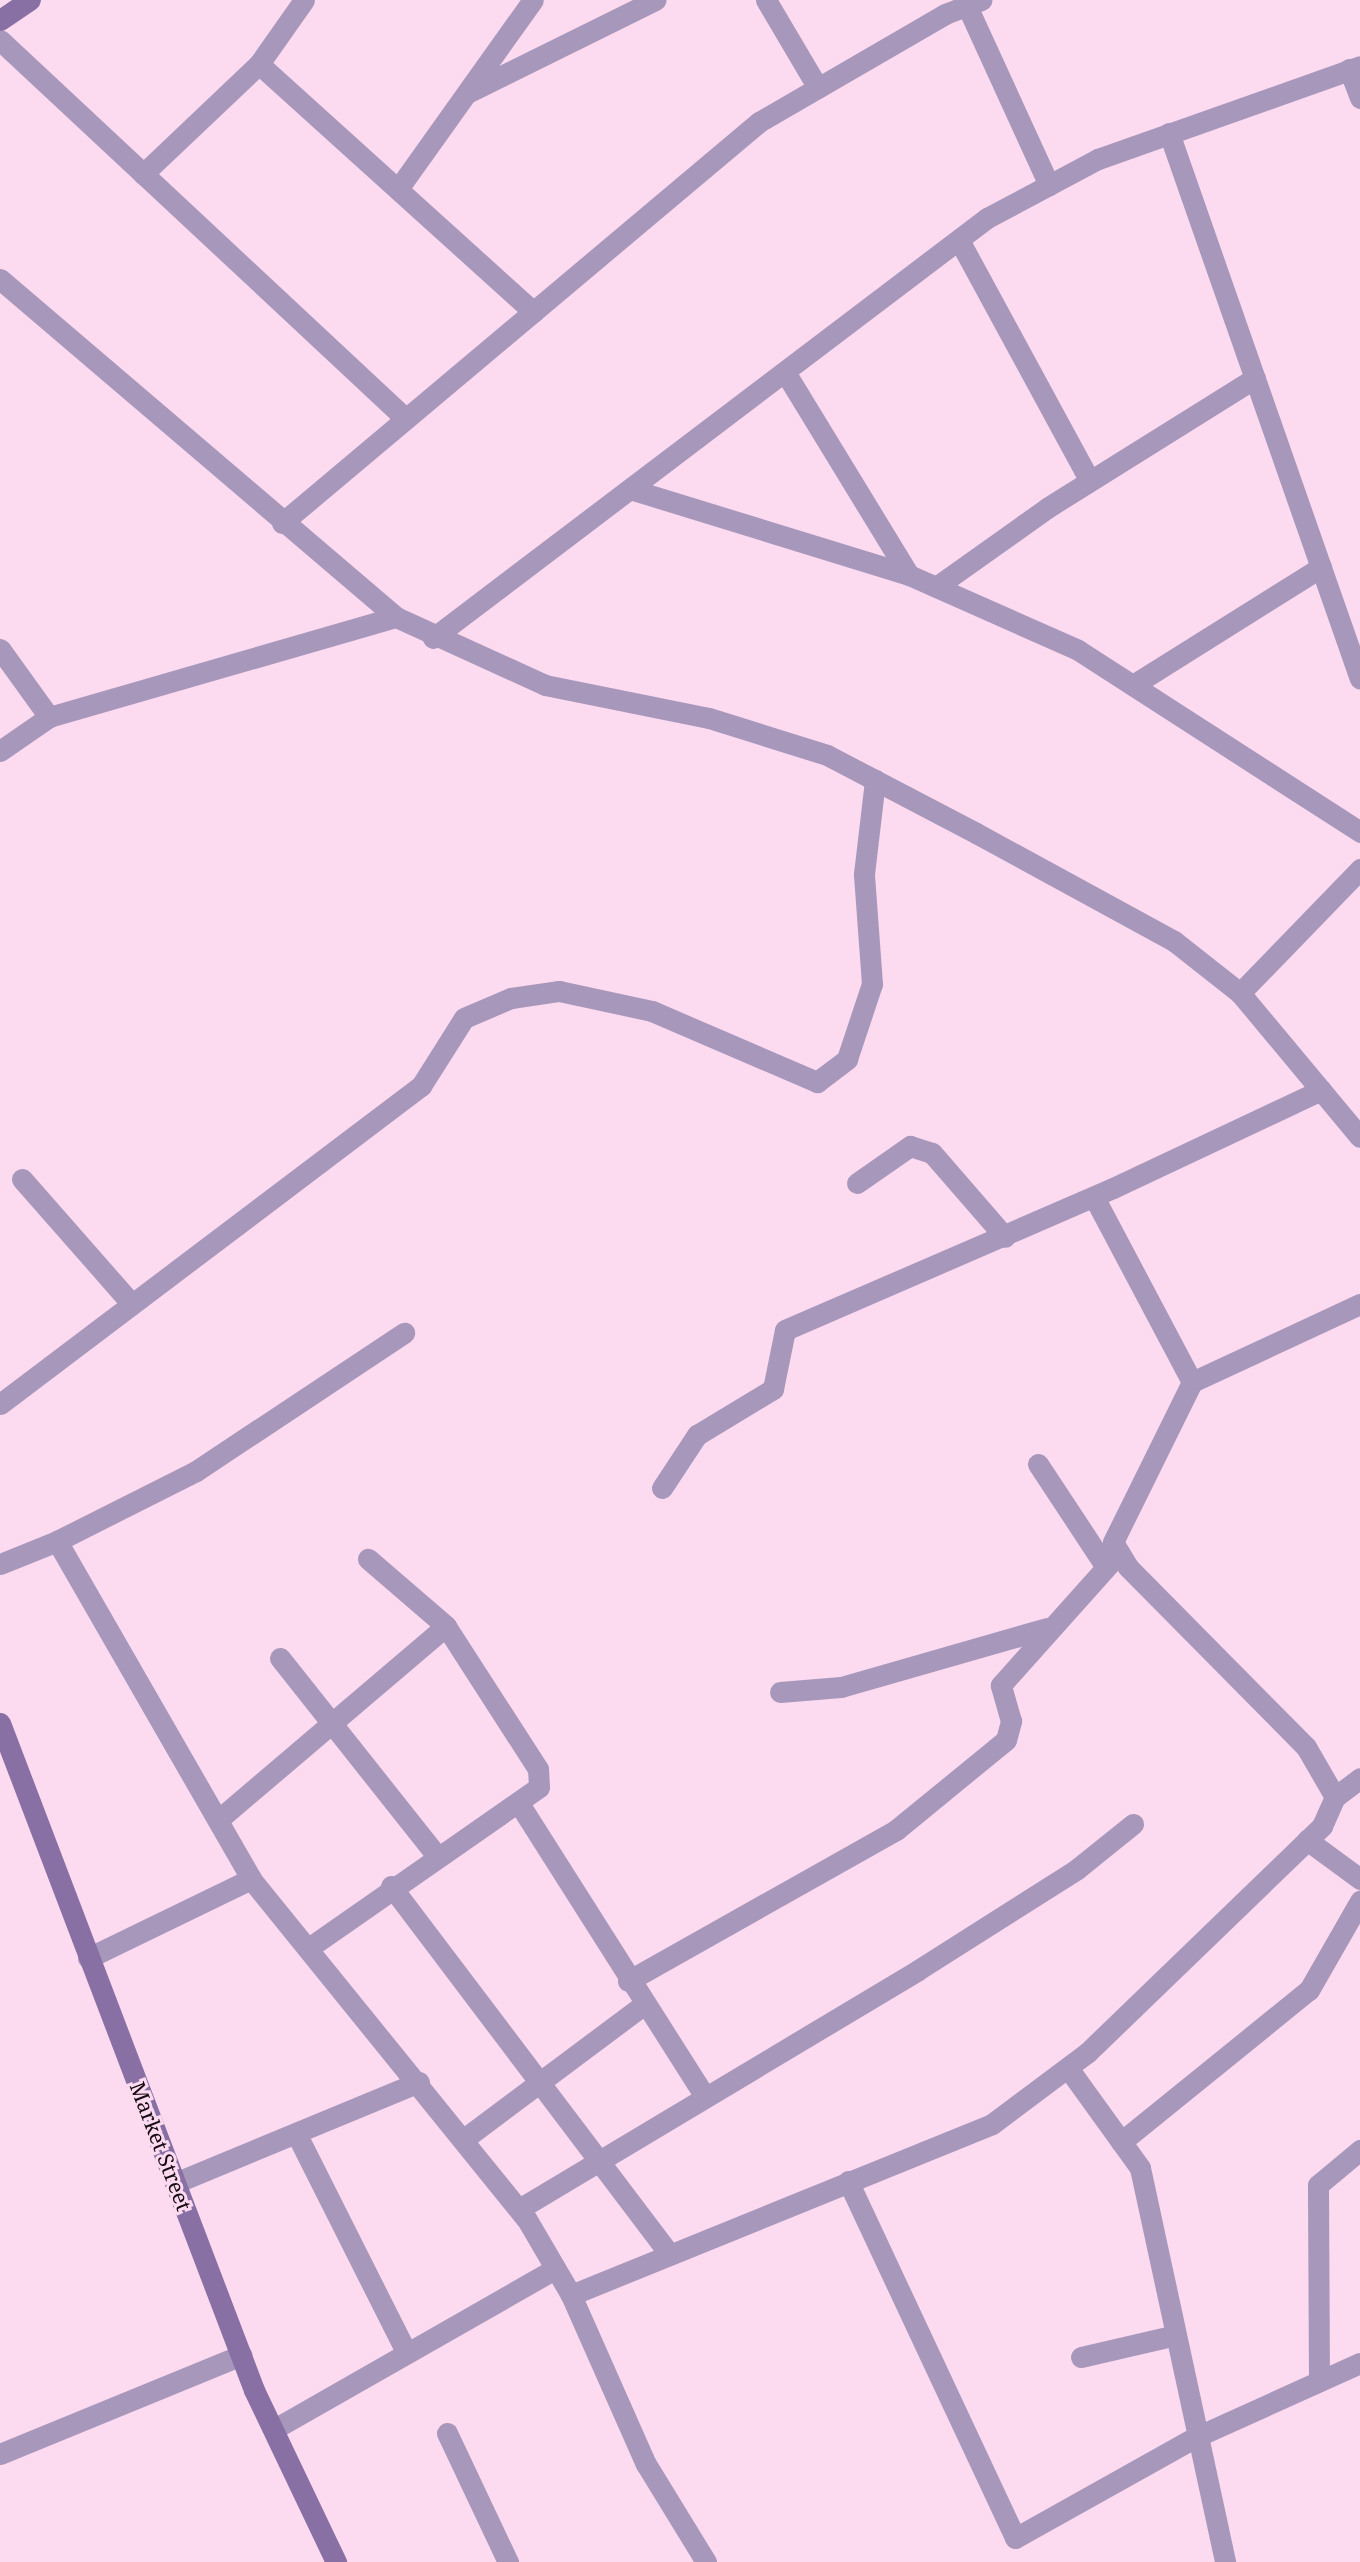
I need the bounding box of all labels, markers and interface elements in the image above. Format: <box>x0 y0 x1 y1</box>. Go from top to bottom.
street label: Market Street <box>125 2078 197 2214</box>

